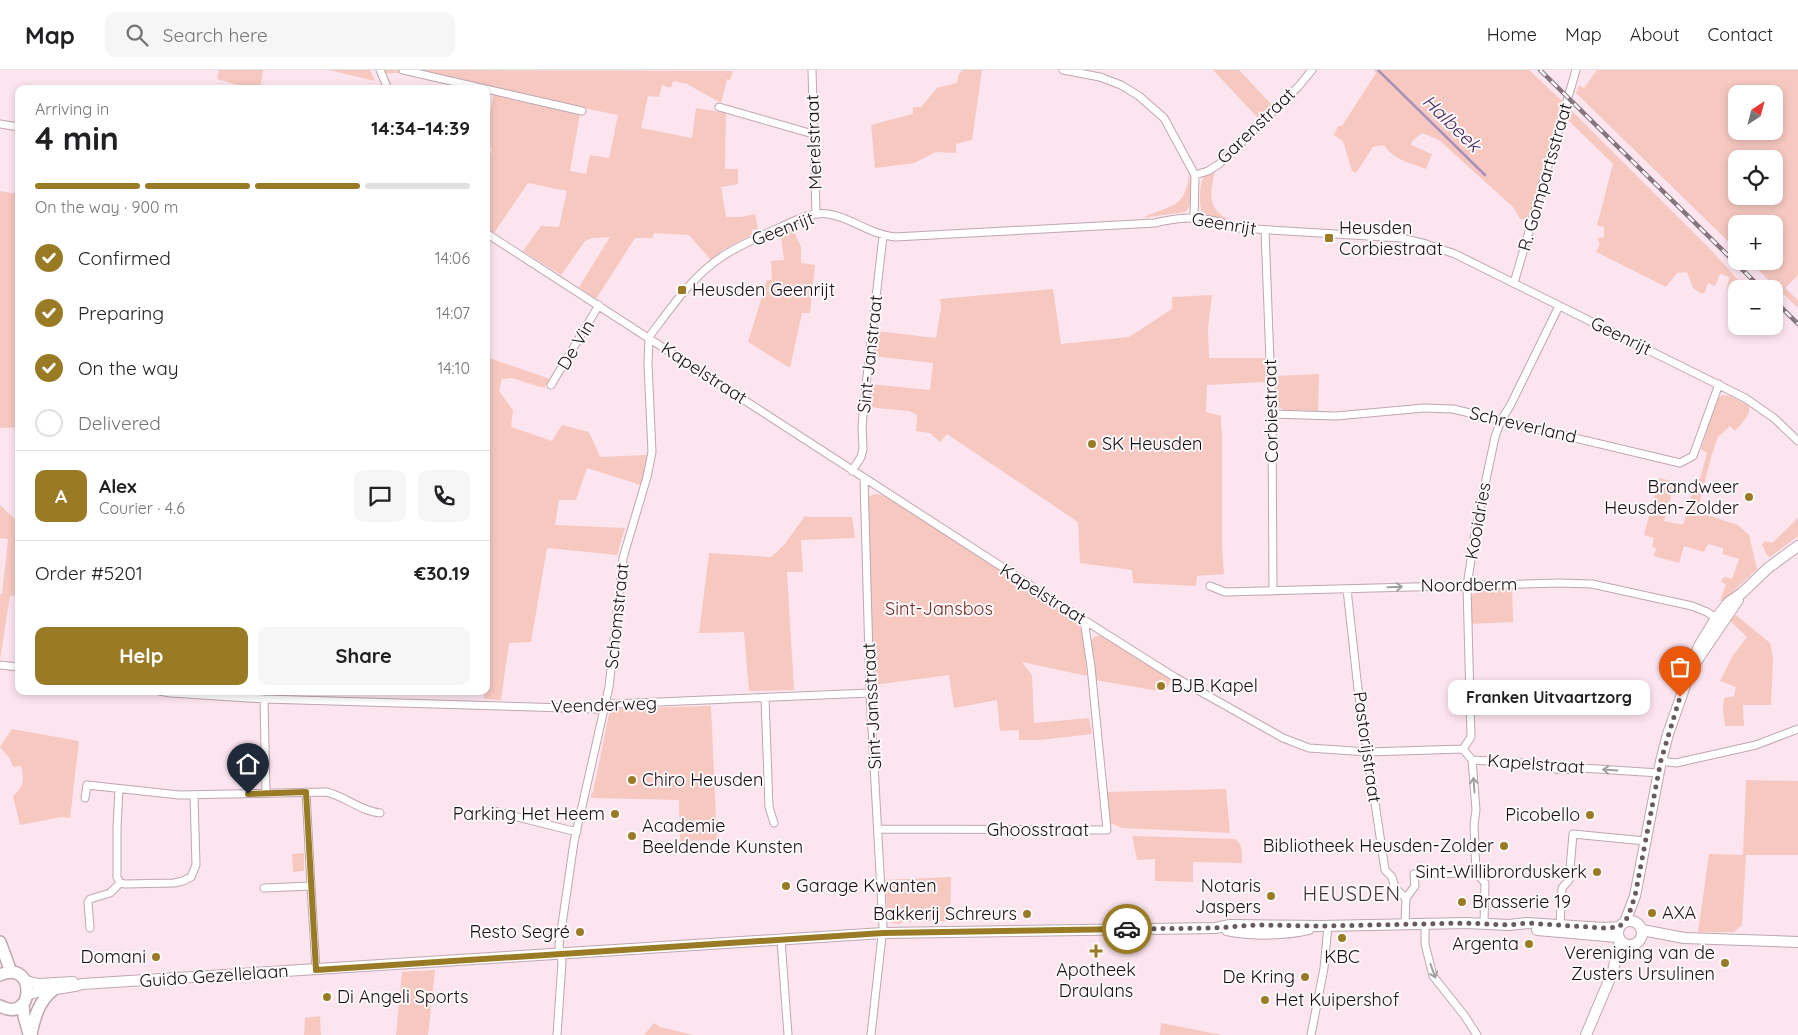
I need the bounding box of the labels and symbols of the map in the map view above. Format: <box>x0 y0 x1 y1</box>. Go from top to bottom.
street label: Garenstraat <box>1212 83 1300 169</box>
north arrow <box>1728 85 1782 140</box>
water label: Halbeek <box>1418 89 1488 158</box>
street label: Merelstraat <box>800 94 827 190</box>
street label: R. Gompartsstraat <box>1512 100 1577 254</box>
street label: Geenrijt <box>748 206 817 251</box>
street label: Geenrijt <box>1190 207 1258 240</box>
place label: Heusden Corbiestraat <box>1339 216 1443 260</box>
marker: Heusden Corbiestraat <box>1323 232 1335 244</box>
place label: Heusden Geenrijt <box>692 278 835 301</box>
marker: Heusden Geenrijt <box>676 284 688 296</box>
street label: Sint-Janstraat <box>852 294 887 414</box>
street label: Geenrijt <box>1587 311 1655 360</box>
street label: De Vin <box>552 316 599 374</box>
street label: Kapelstraat <box>657 336 751 409</box>
street label: Corbiestraat <box>1258 359 1283 463</box>
street label: Schreverland <box>1467 401 1579 448</box>
place label: SK Heusden <box>1102 432 1202 455</box>
marker: SK Heusden <box>1086 438 1098 450</box>
place label: Brandweer Heusden-Zolder <box>1604 475 1739 519</box>
street label: Kooidries <box>1459 481 1496 561</box>
marker: Brandweer Heusden-Zolder <box>1743 491 1755 503</box>
street label: Kapelstraat <box>996 558 1091 629</box>
street label: Schomstraat <box>600 562 633 670</box>
street label: Noordberm <box>1420 572 1518 597</box>
one-way arrow <box>1387 582 1403 592</box>
park label: Sint-Jansbos <box>885 597 993 620</box>
street label: Sint-Jansstraat <box>857 642 886 770</box>
pin <box>1659 646 1701 697</box>
place label: BJB Kapel <box>1171 674 1258 697</box>
marker: BJB Kapel <box>1155 680 1167 692</box>
callout: Franken Uitvaartzorg <box>1448 680 1650 714</box>
street label: Pastorijstraat <box>1348 690 1387 804</box>
street label: Veenderweg <box>551 691 657 718</box>
pin <box>227 743 269 794</box>
street label: Kapelstraat <box>1487 749 1586 778</box>
one-way arrow <box>1602 765 1618 774</box>
place label: Chiro Heusden <box>642 768 763 791</box>
marker: Chiro Heusden <box>626 774 638 786</box>
one-way arrow <box>1470 777 1479 793</box>
place label: Parking Het Heem <box>453 802 605 825</box>
place label: Picobello <box>1505 803 1580 826</box>
marker: Parking Het Heem <box>609 808 621 820</box>
marker: Picobello <box>1584 809 1596 821</box>
place label: Academie Beeldende Kunsten <box>642 814 803 858</box>
street label: Ghoosstraat <box>987 818 1089 841</box>
marker: Academie Beeldende Kunsten <box>626 830 638 842</box>
place label: Bibliotheek Heusden-Zolder <box>1263 834 1494 857</box>
marker: Bibliotheek Heusden-Zolder <box>1498 840 1510 852</box>
place label: Sint-Willibrorduskerk <box>1415 860 1587 883</box>
marker: Sint-Willibrorduskerk <box>1591 866 1603 878</box>
place label: Garage Kwanten <box>796 874 937 897</box>
place label: Notaris Jaspers <box>1195 874 1261 918</box>
marker: Garage Kwanten <box>780 880 792 892</box>
district label: HEUSDEN <box>1303 881 1401 906</box>
marker: Notaris Jaspers <box>1265 890 1277 902</box>
place label: Brasserie 19 <box>1472 890 1571 913</box>
marker: Brasserie 19 <box>1456 896 1468 908</box>
place label: AXA <box>1662 901 1697 924</box>
place label: Bakkerij Schreurs <box>873 902 1017 925</box>
courier <box>1102 904 1152 954</box>
marker: AXA <box>1646 907 1658 919</box>
marker: Bakkerij Schreurs <box>1021 908 1033 920</box>
place label: Resto Segré <box>469 920 570 943</box>
marker: Resto Segré <box>574 926 586 938</box>
marker: KBC <box>1336 932 1348 944</box>
place label: Argenta <box>1452 932 1519 955</box>
marker: Argenta <box>1523 938 1535 950</box>
place label: Vereniging van de Zusters Ursulinen <box>1564 941 1715 985</box>
place label: Domani <box>80 945 146 968</box>
marker: Apotheek Draulans <box>1090 945 1102 957</box>
place label: KBC <box>1324 945 1360 968</box>
marker: Domani <box>150 951 162 963</box>
marker: Vereniging van de Zusters Ursulinen <box>1719 957 1731 969</box>
place label: Apotheek Draulans <box>1056 958 1136 1002</box>
street label: Guido Gezellelaan <box>139 959 289 992</box>
one-way arrow <box>1429 963 1438 978</box>
place label: De Kring <box>1222 965 1295 988</box>
marker: De Kring <box>1299 971 1311 983</box>
place label: Di Angeli Sports <box>337 985 468 1008</box>
place label: Het Kuipershof <box>1275 988 1400 1011</box>
marker: Di Angeli Sports <box>321 991 333 1003</box>
marker: Het Kuipershof <box>1259 994 1271 1006</box>

